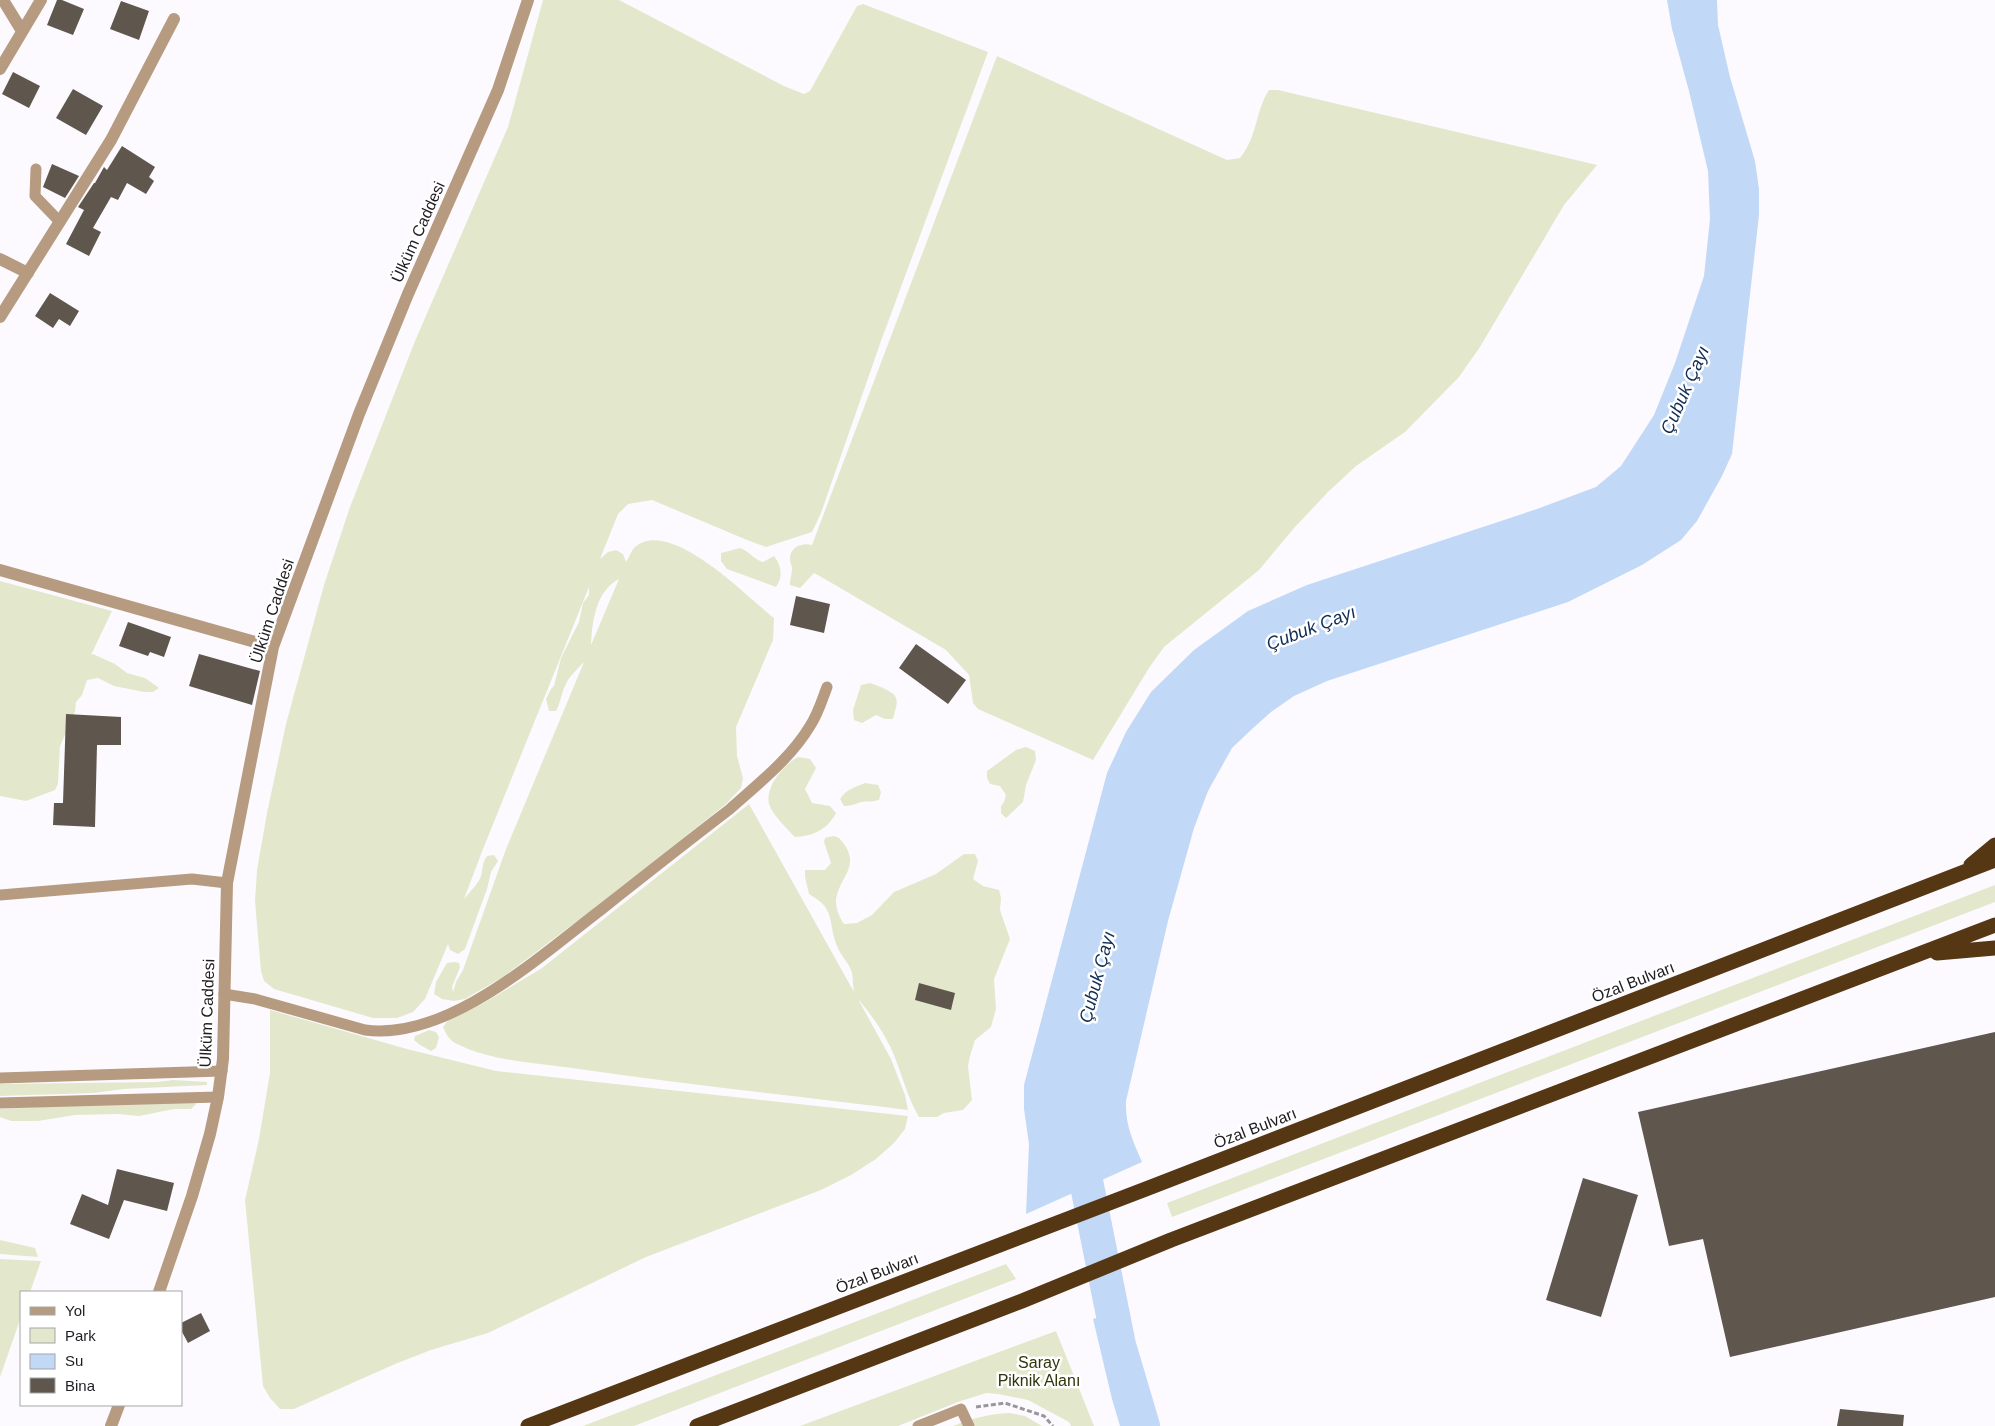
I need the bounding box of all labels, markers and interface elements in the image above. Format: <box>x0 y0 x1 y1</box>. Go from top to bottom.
street label: Ülküm Caddesi <box>388 179 448 285</box>
water label: Çubuk Çayı <box>1657 343 1713 437</box>
street label: Ülküm Caddesi <box>247 557 297 665</box>
water label: Çubuk Çayı <box>1264 602 1358 654</box>
water label: Çubuk Çayı <box>1075 929 1119 1025</box>
street label: Ülküm Caddesi <box>197 958 217 1068</box>
street label: Özal Bulvarı <box>1589 958 1677 1006</box>
street label: Özal Bulvarı <box>1211 1104 1299 1152</box>
street label: Özal Bulvarı <box>833 1249 921 1297</box>
legend <box>20 1291 182 1406</box>
text: Yol <box>65 1302 85 1319</box>
text: Park <box>65 1327 96 1344</box>
text: Su <box>65 1352 83 1369</box>
park label: Saray Piknik Alanı <box>998 1354 1080 1389</box>
text: Bina <box>65 1377 96 1394</box>

